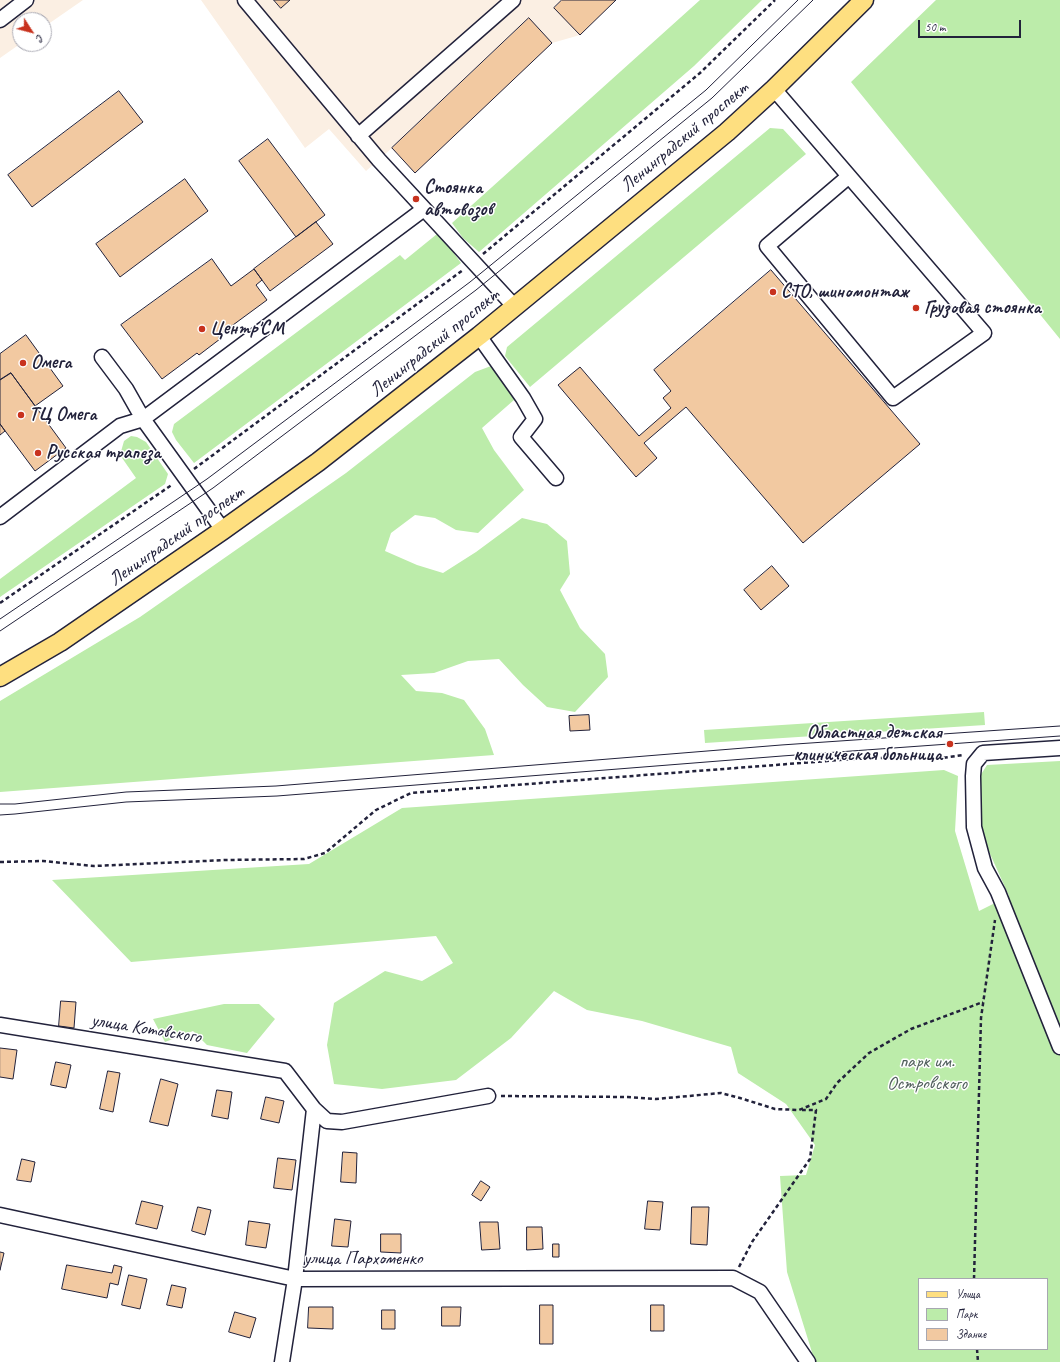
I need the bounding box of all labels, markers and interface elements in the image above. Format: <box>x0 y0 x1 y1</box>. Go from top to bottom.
north arrow <box>12 12 52 52</box>
scale bar <box>920 12 1023 38</box>
text: 50 m <box>925 19 945 35</box>
text: С <box>34 32 48 45</box>
street label: Ленинградский проспект <box>616 77 754 197</box>
place label: Стоянка автовозов <box>424 177 493 221</box>
marker: Стоянка автовозов <box>411 194 421 204</box>
place label: СТО, шиномонтаж <box>781 281 908 303</box>
street label: Ленинградский проспект <box>366 284 504 402</box>
marker: СТО, шиномонтаж <box>768 287 778 297</box>
place label: Грузовая стоянка <box>924 297 1041 319</box>
marker: Грузовая стоянка <box>911 303 921 313</box>
place label: Центр'СМ <box>210 318 284 340</box>
marker: Центр'СМ <box>197 324 207 334</box>
place label: Омега <box>31 352 72 374</box>
marker: Омега <box>18 358 28 368</box>
place label: ТЦ Омега <box>29 404 97 426</box>
marker: ТЦ Омега <box>16 410 26 420</box>
place label: Русская трапеза <box>46 442 160 464</box>
marker: Русская трапеза <box>33 448 43 458</box>
street label: Ленинградский проспект <box>105 481 249 591</box>
place label: Областная детская клиническая больница <box>793 722 942 766</box>
marker: Областная детская клиническая больница <box>945 739 955 749</box>
street label: улица Котовского <box>89 1009 203 1049</box>
park label: парк им. Островского <box>887 1051 967 1095</box>
street label: улица Пархоменко <box>304 1248 422 1270</box>
legend <box>918 1278 1048 1350</box>
text: Улица <box>956 1286 980 1302</box>
text: Парк <box>956 1306 977 1322</box>
text: Здание <box>956 1326 986 1342</box>

